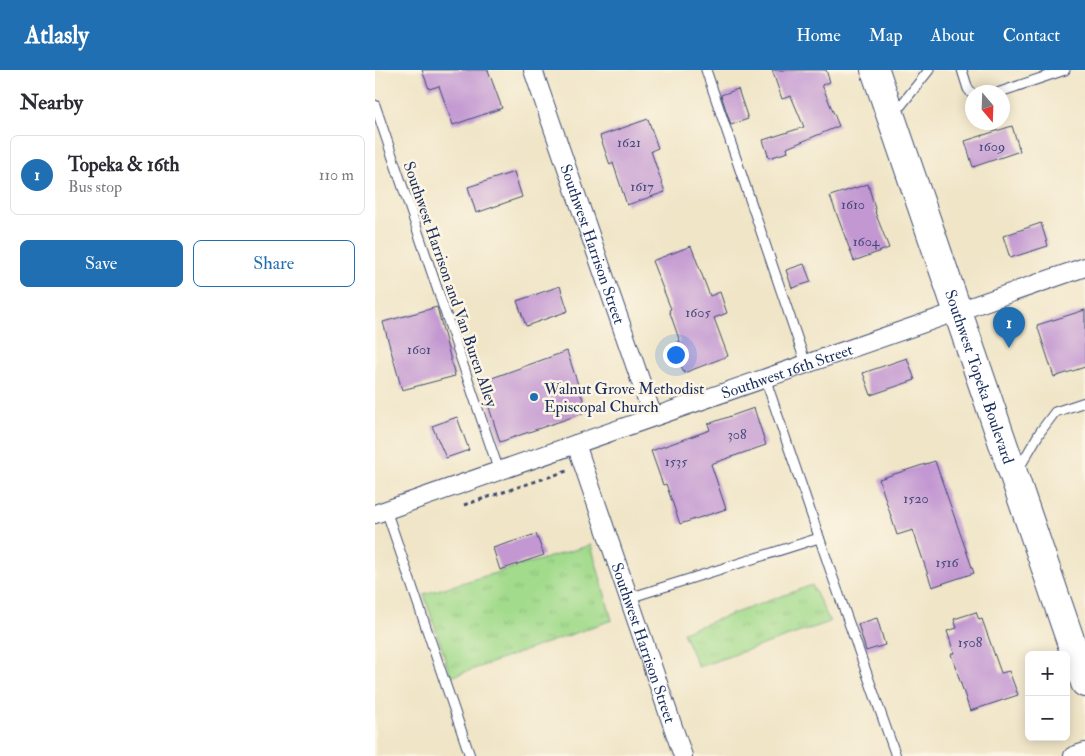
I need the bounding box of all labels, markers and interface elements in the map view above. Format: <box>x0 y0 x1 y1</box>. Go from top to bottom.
text: Atlasly <box>25 20 89 51</box>
text: Home <box>796 24 841 47</box>
text: Map <box>869 24 903 47</box>
text: About <box>931 24 975 47</box>
text: Contact <box>1003 24 1060 47</box>
north arrow <box>965 85 1010 130</box>
text: Nearby <box>20 89 83 116</box>
house number: 1621 <box>617 134 641 151</box>
house number: 1609 <box>979 138 1005 155</box>
text: Topeka & 16th <box>68 153 179 177</box>
street label: Southwest Harrison and Van Buren Alley <box>399 159 502 411</box>
street label: Southwest Harrison Street <box>555 162 629 327</box>
text: 1 <box>34 165 40 185</box>
text: 110 m <box>319 165 354 185</box>
text: Bus stop <box>68 177 122 197</box>
house number: 1617 <box>630 178 654 195</box>
house number: 1610 <box>841 196 865 213</box>
house number: 1604 <box>853 233 881 250</box>
button: Save <box>20 240 183 287</box>
button: Share <box>193 240 355 287</box>
street label: Southwest Topeka Boulevard <box>940 287 1018 467</box>
house number: 1605 <box>685 304 712 321</box>
pin: 1 <box>993 307 1025 348</box>
street label: Southwest 16th Street <box>719 340 856 404</box>
house number: 1601 <box>407 341 431 358</box>
your location <box>663 342 689 368</box>
place label: Walnut Grove Methodist Episcopal Church <box>543 379 704 418</box>
marker: Walnut Grove Methodist Episcopal Church <box>528 391 540 403</box>
house number: 308 <box>727 426 747 443</box>
house number: 1535 <box>665 453 688 470</box>
house number: 1520 <box>903 490 929 507</box>
house number: 1516 <box>935 554 959 571</box>
street label: Southwest Harrison Street <box>606 560 680 726</box>
house number: 1508 <box>958 634 983 651</box>
map controls <box>1025 651 1070 741</box>
button: + <box>1025 651 1070 696</box>
button: − <box>1025 696 1070 741</box>

